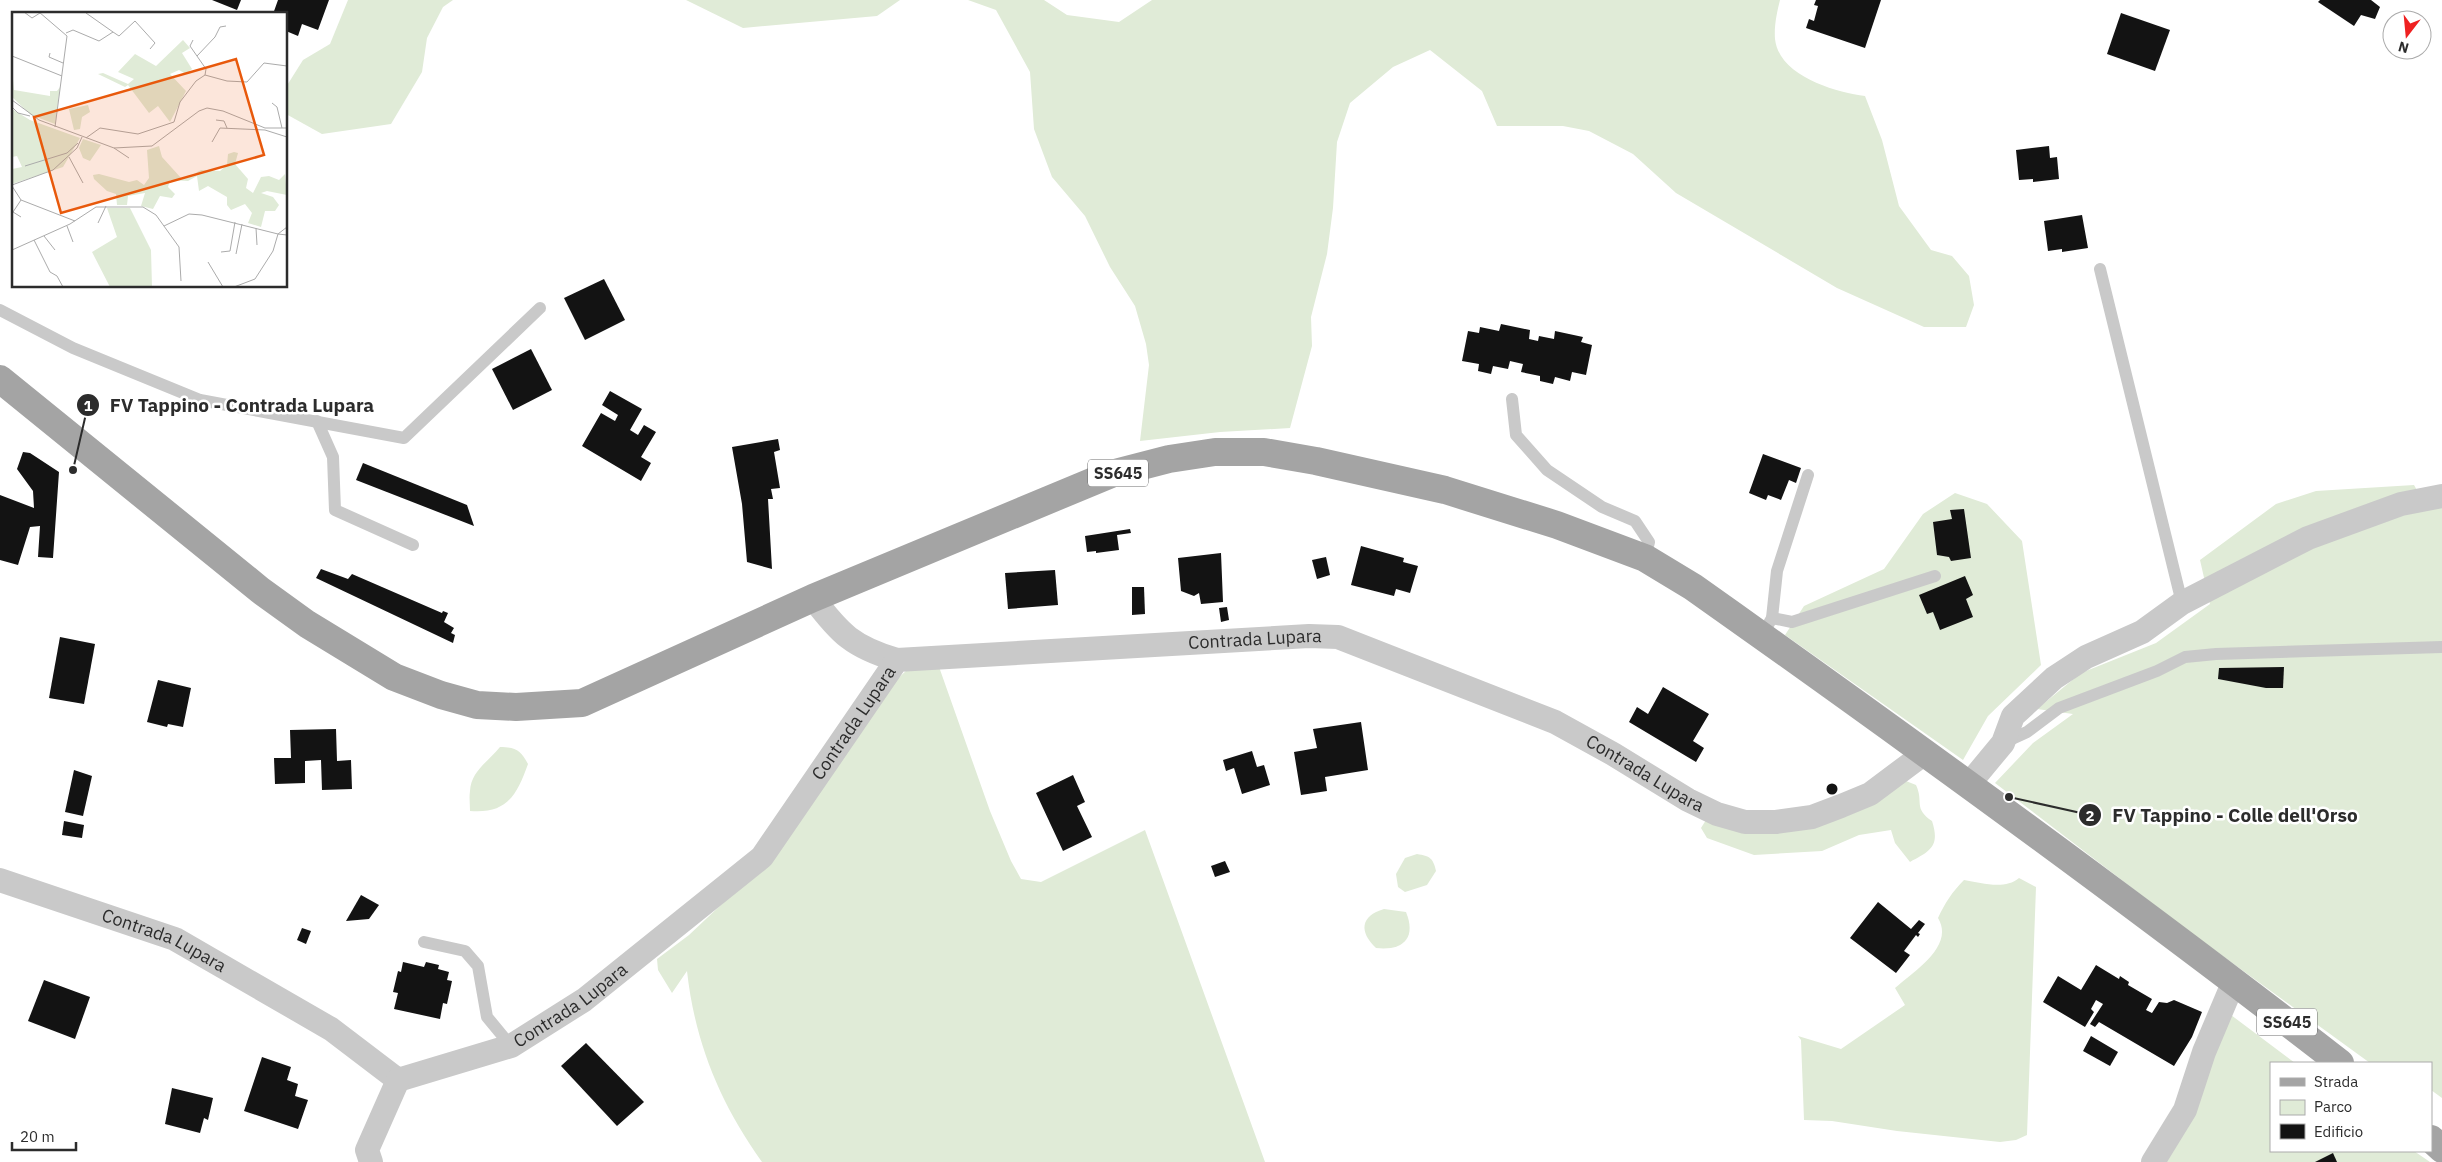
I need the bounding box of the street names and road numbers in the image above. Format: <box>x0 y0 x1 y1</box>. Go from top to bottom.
road number: SS645 <box>1088 459 1148 486</box>
street label: Contrada Lupara <box>1188 624 1323 654</box>
street label: Contrada Lupara <box>806 661 901 784</box>
street label: Contrada Lupara <box>1582 729 1708 817</box>
street label: Contrada Lupara <box>99 903 231 977</box>
street label: Contrada Lupara <box>509 957 632 1053</box>
road number: SS645 <box>2257 1009 2317 1036</box>

